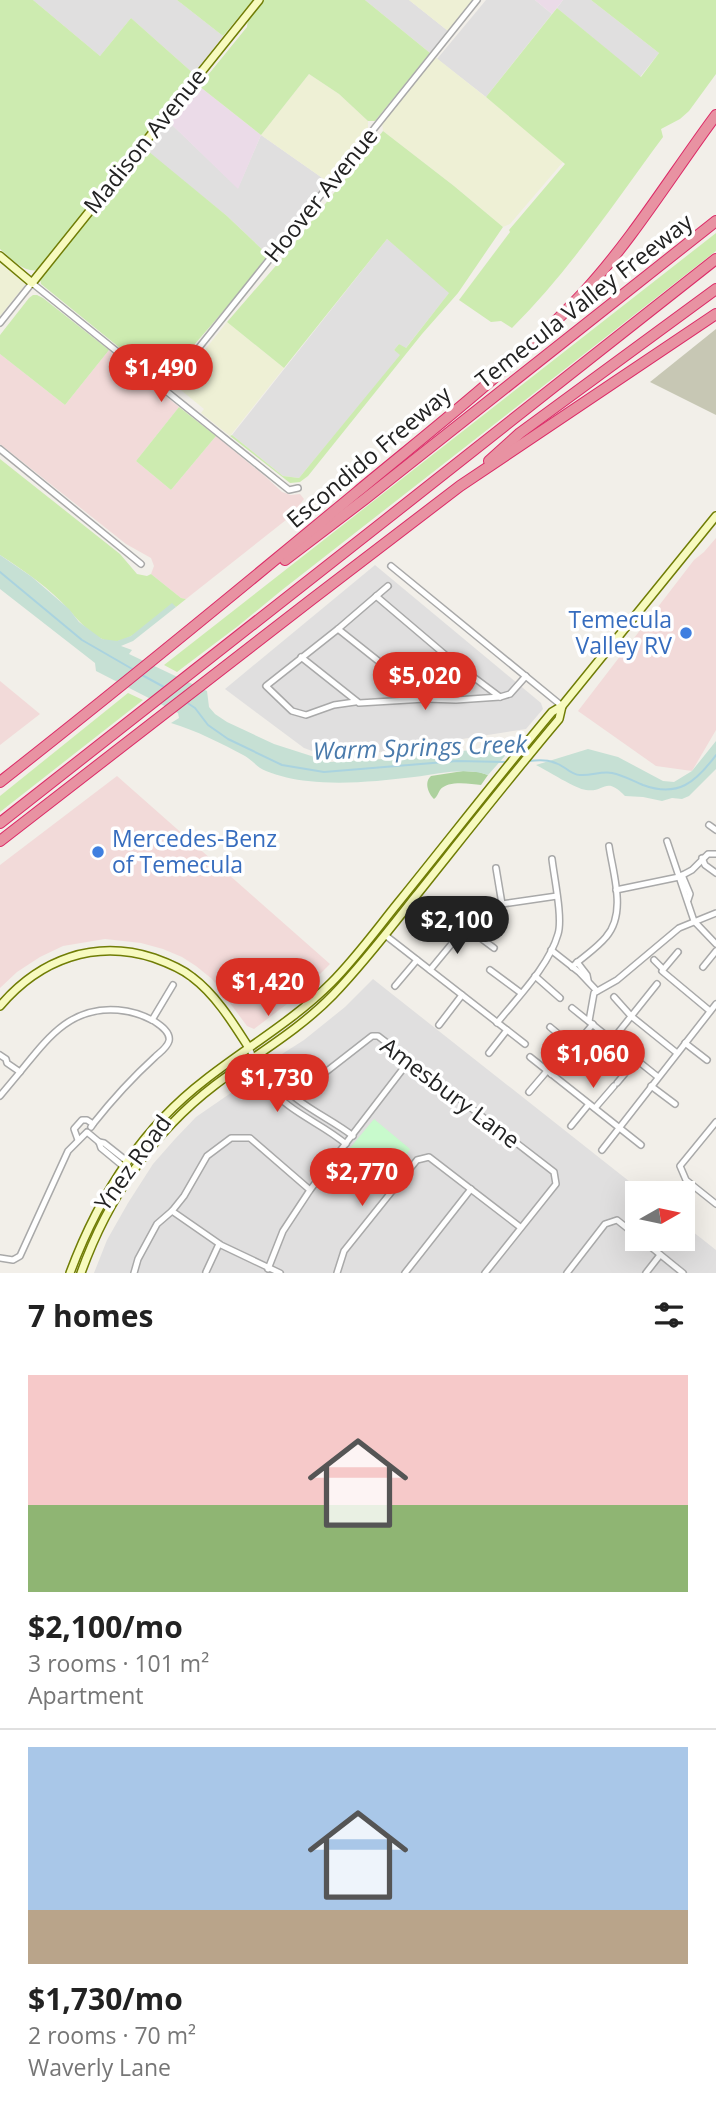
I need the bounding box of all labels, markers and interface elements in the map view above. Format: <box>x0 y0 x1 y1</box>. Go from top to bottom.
street label: Madison Avenue <box>76 61 213 220</box>
street label: Hoover Avenue <box>256 120 384 268</box>
street label: Temecula Valley Freeway <box>468 205 699 395</box>
pin: $1,490 <box>104 344 218 404</box>
text: $1,490 <box>125 351 197 383</box>
street label: Escondido Freeway <box>279 378 458 535</box>
place label: Temecula Valley RV <box>569 603 672 661</box>
marker: Temecula Valley RV <box>678 625 694 641</box>
pin: $5,020 <box>368 652 482 712</box>
text: $5,020 <box>389 659 461 691</box>
water label: Warm Springs Creek <box>312 726 529 767</box>
place label: Mercedes-Benz of Temecula <box>112 822 277 880</box>
marker: Mercedes-Benz of Temecula <box>90 844 106 860</box>
pin: $2,100 <box>400 897 514 956</box>
text: $2,100 <box>421 903 493 935</box>
pin: $1,420 <box>211 958 325 1018</box>
text: $1,420 <box>232 965 304 997</box>
street label: Amesbury Lane <box>374 1029 527 1155</box>
pin: $1,060 <box>536 1030 650 1090</box>
text: $1,060 <box>557 1037 629 1069</box>
pin: $1,730 <box>220 1054 334 1114</box>
text: $1,730 <box>241 1061 313 1093</box>
street label: Ynez Road <box>86 1108 178 1217</box>
pin: $2,770 <box>305 1148 419 1208</box>
text: $2,770 <box>326 1155 398 1187</box>
north arrow <box>625 1181 695 1251</box>
map controls <box>625 1181 695 1251</box>
text: 7 homes <box>28 1295 153 1336</box>
icon: filters <box>650 1296 688 1334</box>
icon: home <box>295 1420 421 1546</box>
text: $2,100/mo <box>28 1606 183 1647</box>
text: 3 rooms · 101 m² <box>28 1647 209 1679</box>
text: Apartment <box>28 1679 144 1711</box>
icon: home <box>295 1792 421 1918</box>
text: $1,730/mo <box>28 1978 183 2019</box>
text: 2 rooms · 70 m² <box>28 2019 196 2051</box>
text: Waverly Lane <box>28 2051 171 2083</box>

